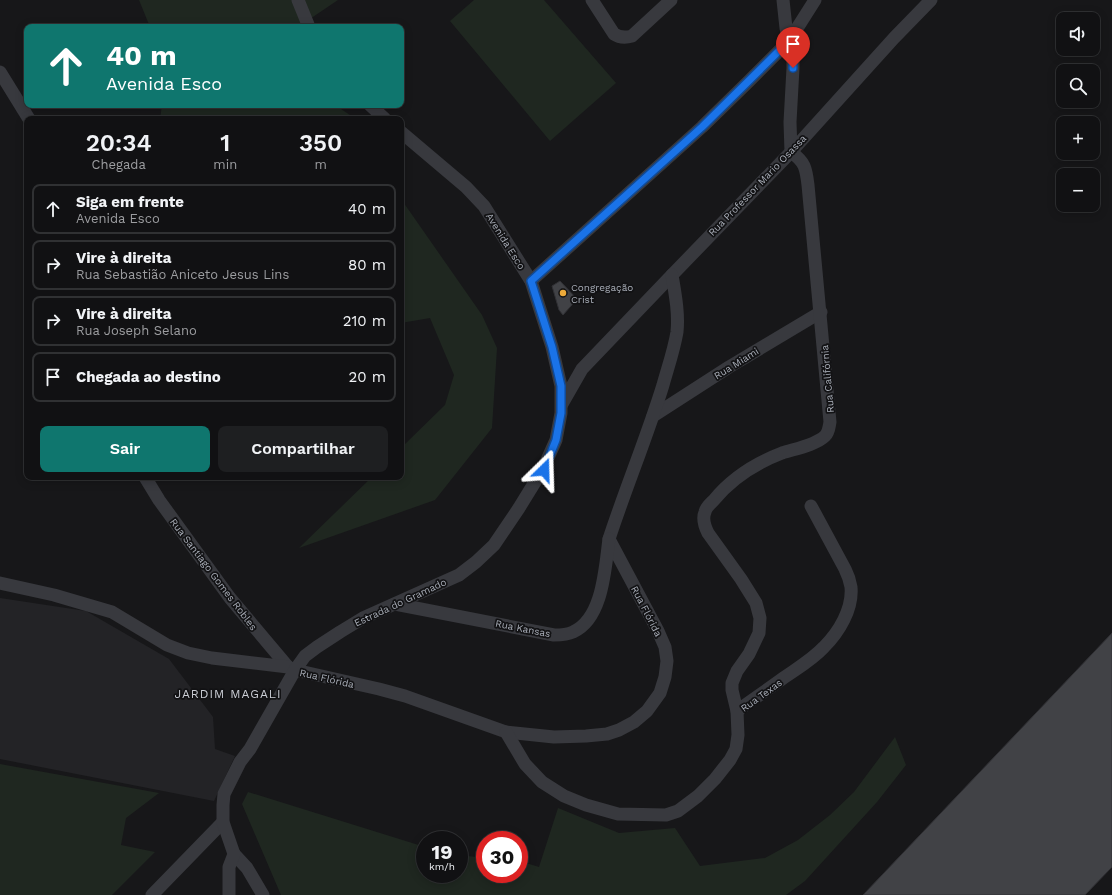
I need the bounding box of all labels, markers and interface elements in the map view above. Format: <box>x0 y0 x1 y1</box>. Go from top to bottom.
map controls <box>1056 12 1100 212</box>
button: sound <box>1056 12 1100 56</box>
pin <box>776 27 810 68</box>
icon: arrive <box>782 33 804 55</box>
text: 40 m <box>106 39 176 72</box>
icon: ahead <box>40 40 92 92</box>
button: search <box>1056 64 1100 108</box>
text: Avenida Esco <box>106 73 222 94</box>
button: + <box>1056 116 1100 160</box>
text: 20:34 <box>86 129 152 157</box>
text: 1 <box>220 129 230 157</box>
text: 350 <box>299 129 342 157</box>
street label: Rua Professor Mario Osassa <box>706 132 809 238</box>
text: Chegada <box>92 157 146 172</box>
text: min <box>213 157 237 172</box>
text: m <box>314 157 327 172</box>
button: − <box>1056 168 1100 212</box>
text: Siga em frente <box>76 193 184 211</box>
icon: ahead <box>42 198 64 220</box>
text: 40 m <box>348 200 386 218</box>
text: Avenida Esco <box>76 211 160 226</box>
street label: Avenida Esco <box>484 211 527 272</box>
text: Vire à direita <box>76 249 171 267</box>
icon: right <box>42 254 64 276</box>
text: 80 m <box>348 256 386 274</box>
text: Rua Sebastião Aniceto Jesus Lins <box>76 267 289 282</box>
place label: Congregação Crist <box>571 282 633 305</box>
marker: Congregação Crist <box>558 288 568 298</box>
text: Vire à direita <box>76 305 171 323</box>
icon: right <box>42 310 64 332</box>
text: 210 m <box>343 312 386 330</box>
text: Rua Joseph Selano <box>76 323 197 338</box>
street label: Rua Califórnia <box>819 344 836 413</box>
street label: Rua Miami <box>712 345 761 381</box>
icon: arrive <box>42 366 64 388</box>
text: Chegada ao destino <box>76 368 221 386</box>
text: 20 m <box>349 368 386 386</box>
button: Sair <box>40 426 210 472</box>
button: Compartilhar <box>218 426 388 472</box>
position arrow <box>523 449 565 491</box>
street label: Rua Santiago Gomes Robles <box>168 516 259 632</box>
street label: Estrada do Gramado <box>352 576 448 629</box>
street label: Rua Flórida <box>629 584 664 639</box>
street label: Rua Kansas <box>494 618 551 639</box>
street label: Rua Flórida <box>299 667 355 690</box>
street label: Rua Texas <box>739 677 784 714</box>
district label: JARDIM MAGALI <box>174 687 282 701</box>
speed limit sign: 30 <box>476 831 528 883</box>
text: 19 <box>432 840 452 864</box>
text: km/h <box>429 861 455 872</box>

